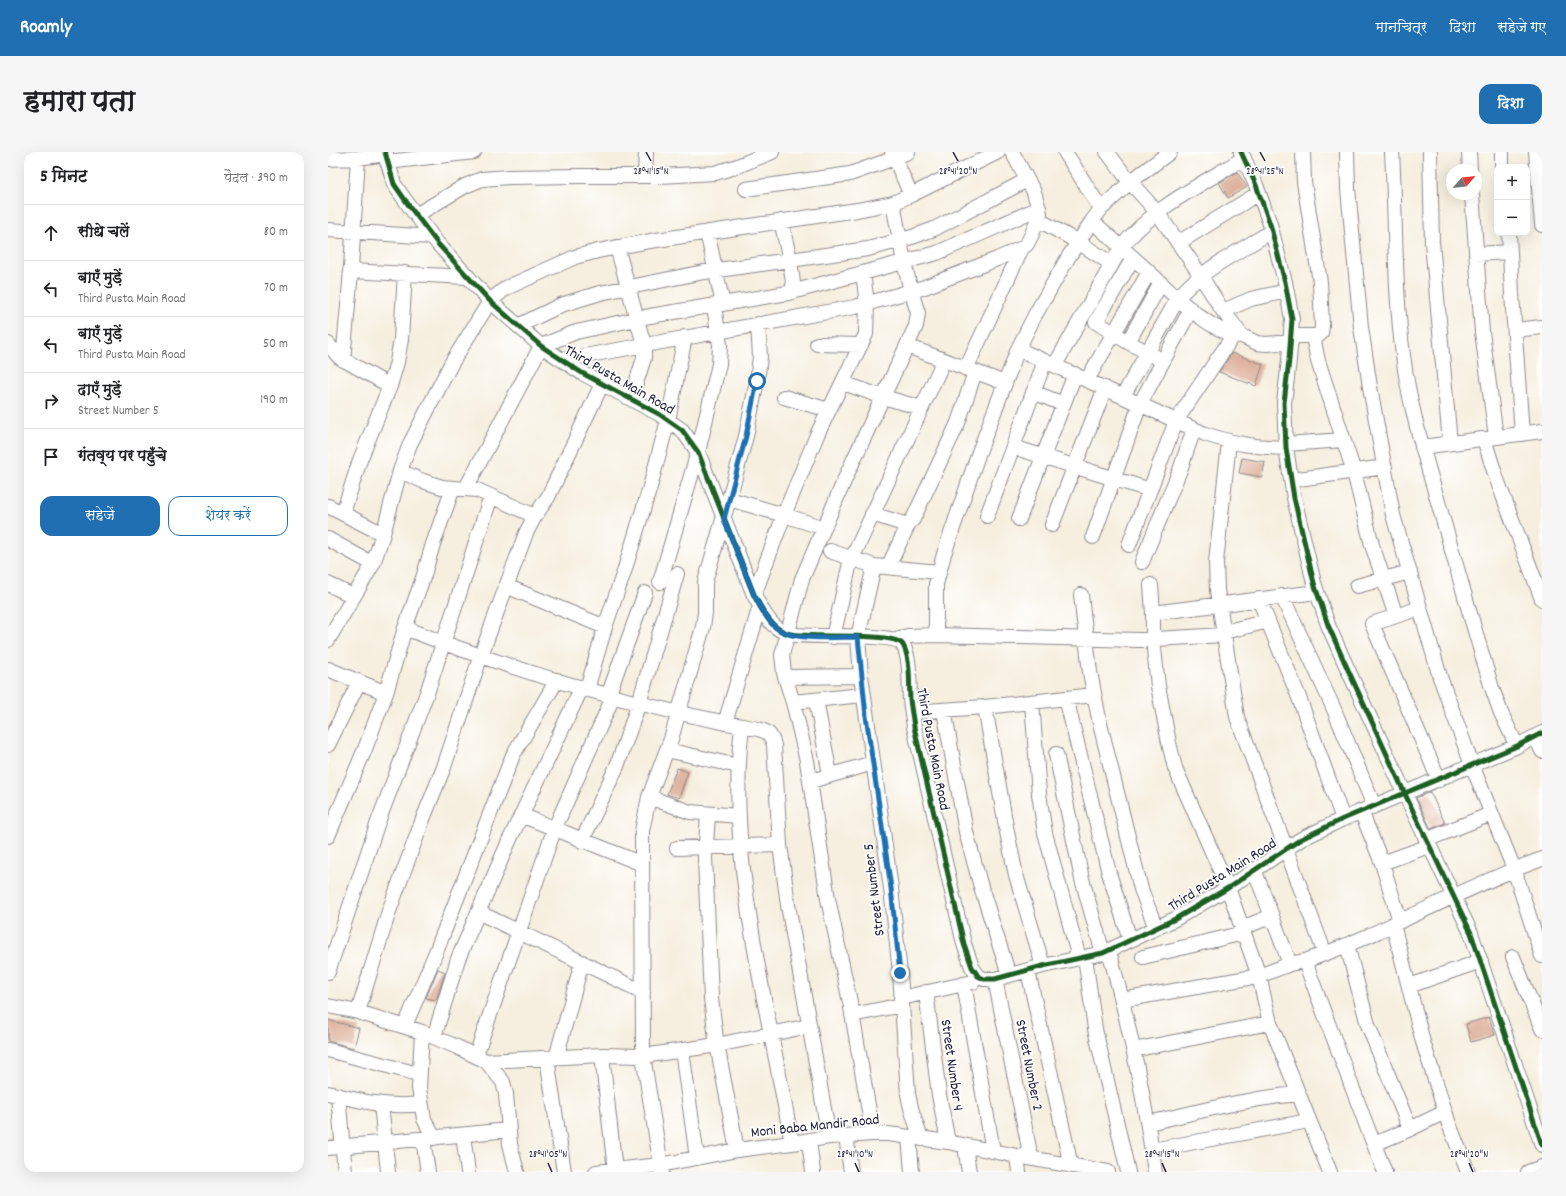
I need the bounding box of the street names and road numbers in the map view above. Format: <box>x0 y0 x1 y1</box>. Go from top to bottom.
street label: Third Pusta Main Road <box>560 340 678 421</box>
street label: Third Pusta Main Road <box>909 686 955 812</box>
street label: Third Pusta Main Road <box>1165 833 1282 918</box>
street label: Street Number 5 <box>858 842 892 937</box>
street label: Street Number 4 <box>934 1018 968 1113</box>
street label: Street Number 2 <box>1008 1018 1048 1113</box>
street label: Moni Baba Mandir Road <box>750 1109 881 1145</box>

